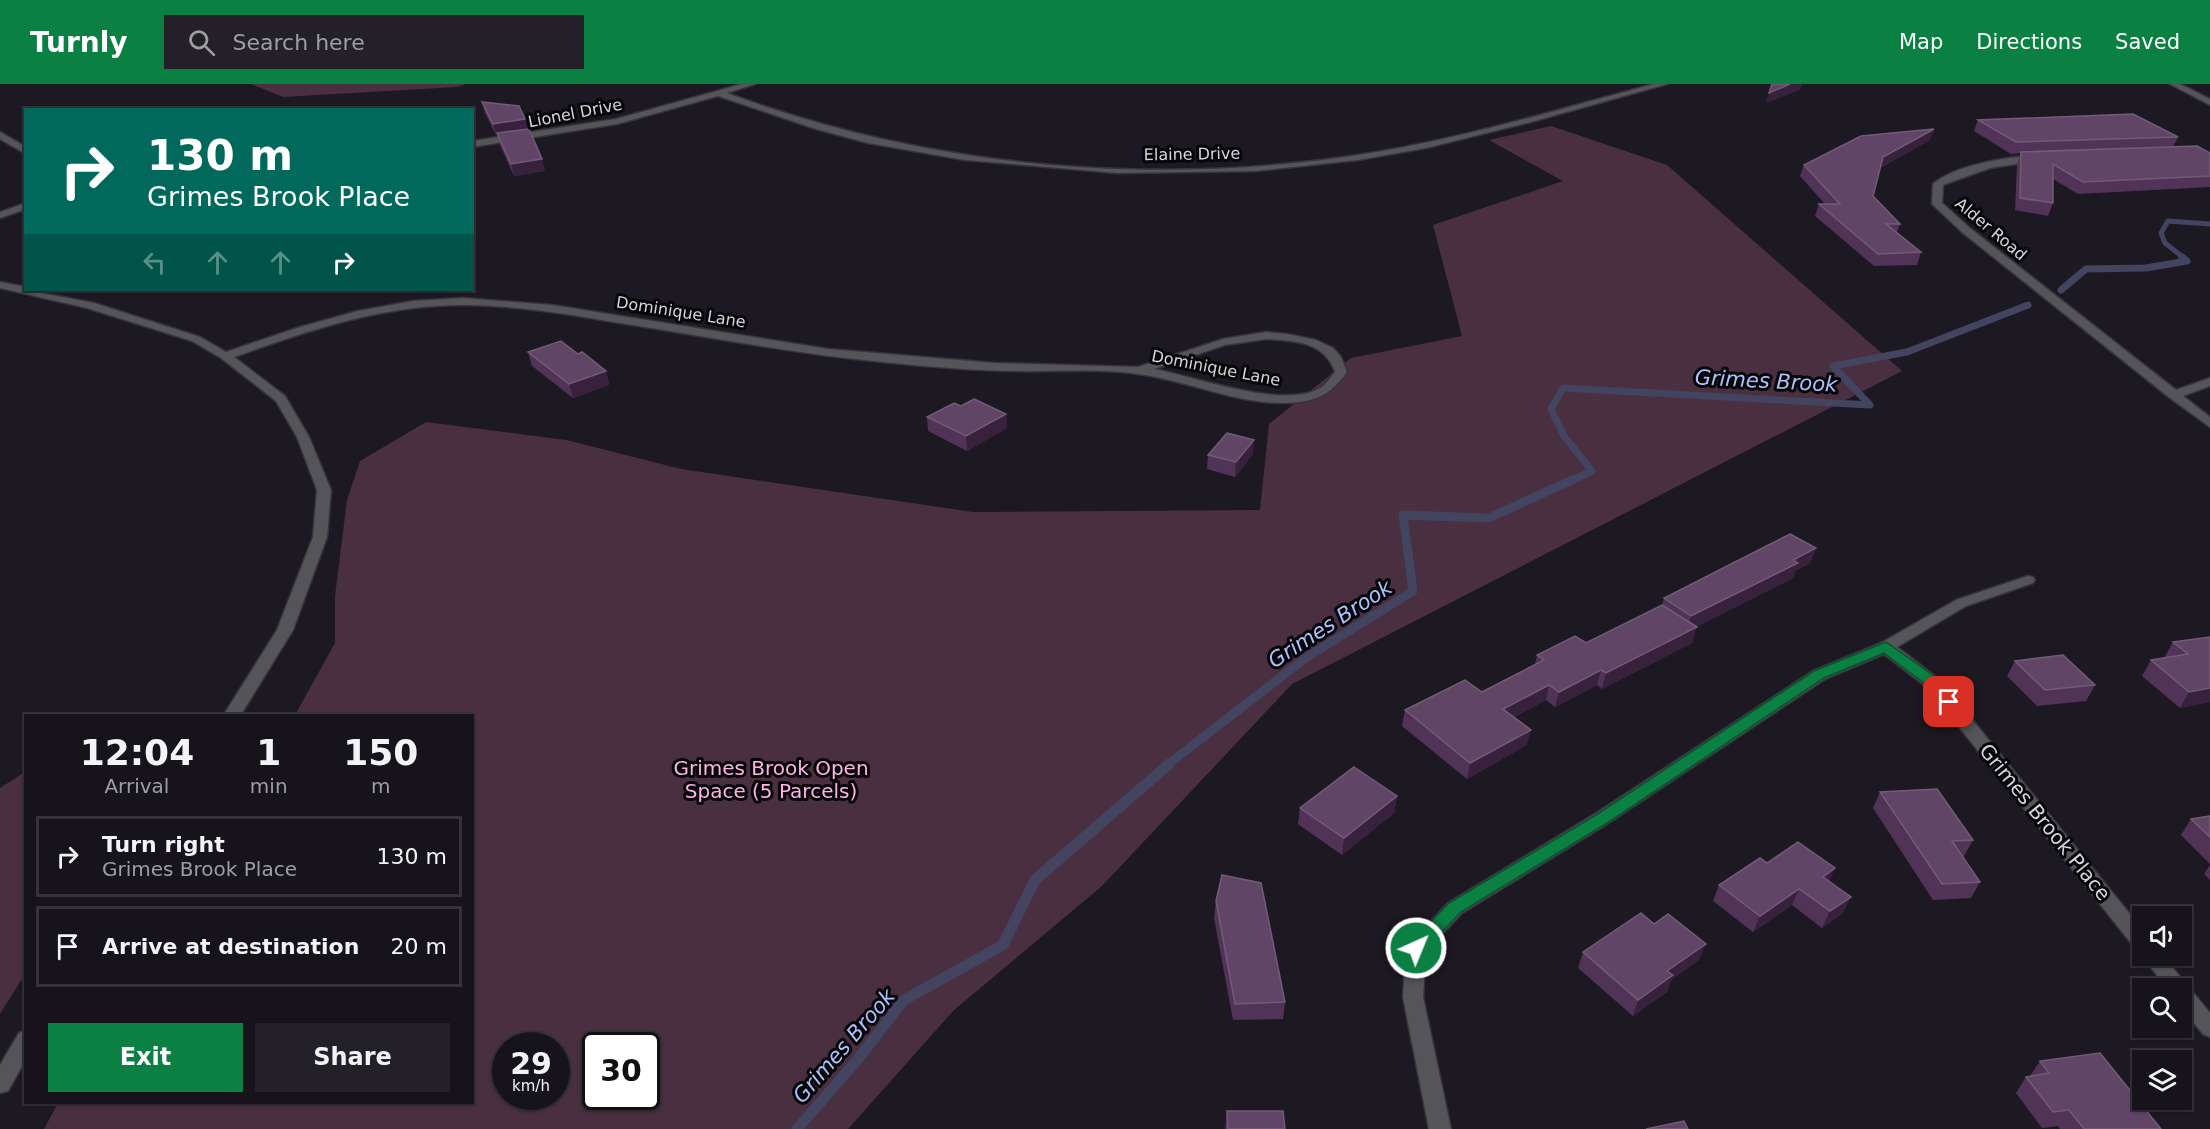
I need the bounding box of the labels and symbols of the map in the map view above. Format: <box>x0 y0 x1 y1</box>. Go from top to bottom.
street label: Lionel Drive <box>526 95 624 131</box>
street label: Elaine Drive <box>1144 144 1240 164</box>
street label: Alder Road <box>1951 194 2031 264</box>
street label: Dominique Lane <box>615 292 747 332</box>
street label: Dominique Lane <box>1150 346 1282 390</box>
water label: Grimes Brook <box>1694 365 1839 397</box>
water label: Grimes Brook <box>1264 575 1397 673</box>
pin <box>1923 676 1974 727</box>
street label: Grimes Brook Place <box>1974 739 2116 905</box>
park label: Grimes Brook Open Space (5 Parcels) <box>673 756 869 803</box>
position arrow <box>1384 916 1448 980</box>
water label: Grimes Brook <box>788 984 900 1108</box>
speed limit sign: 30 <box>582 1032 660 1110</box>

